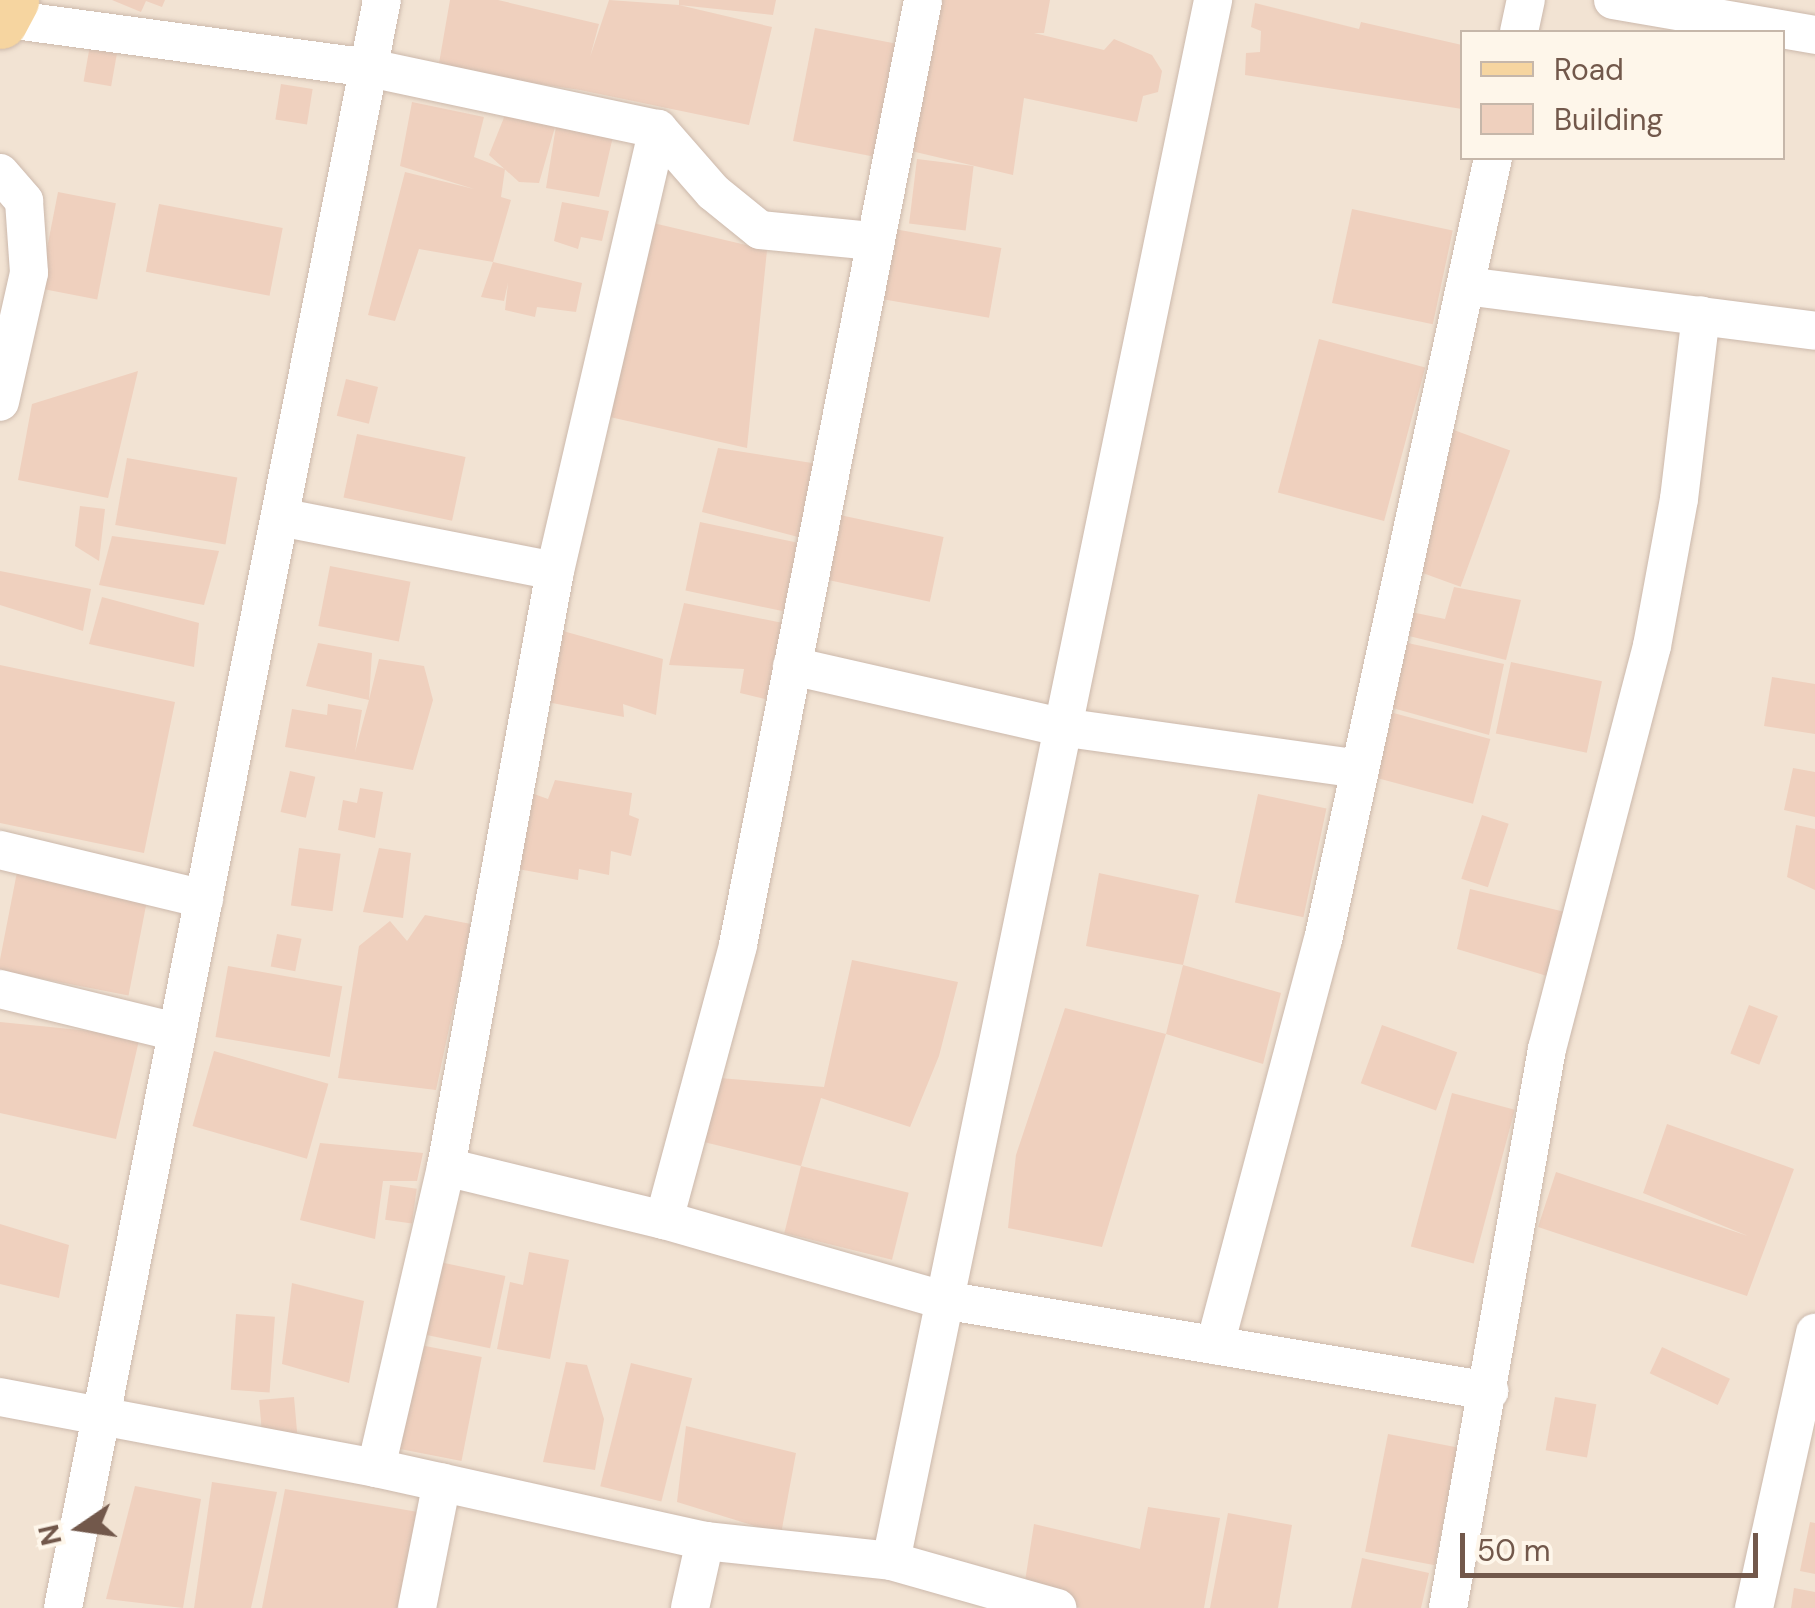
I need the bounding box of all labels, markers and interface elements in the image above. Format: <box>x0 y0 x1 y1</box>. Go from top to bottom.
legend <box>1460 30 1785 160</box>
text: Road <box>1554 50 1624 89</box>
text: Building <box>1554 100 1663 139</box>
north arrow <box>30 1478 130 1578</box>
scale bar <box>1465 1513 1762 1575</box>
text: N <box>30 1521 71 1549</box>
text: 50 m <box>1477 1531 1551 1570</box>

